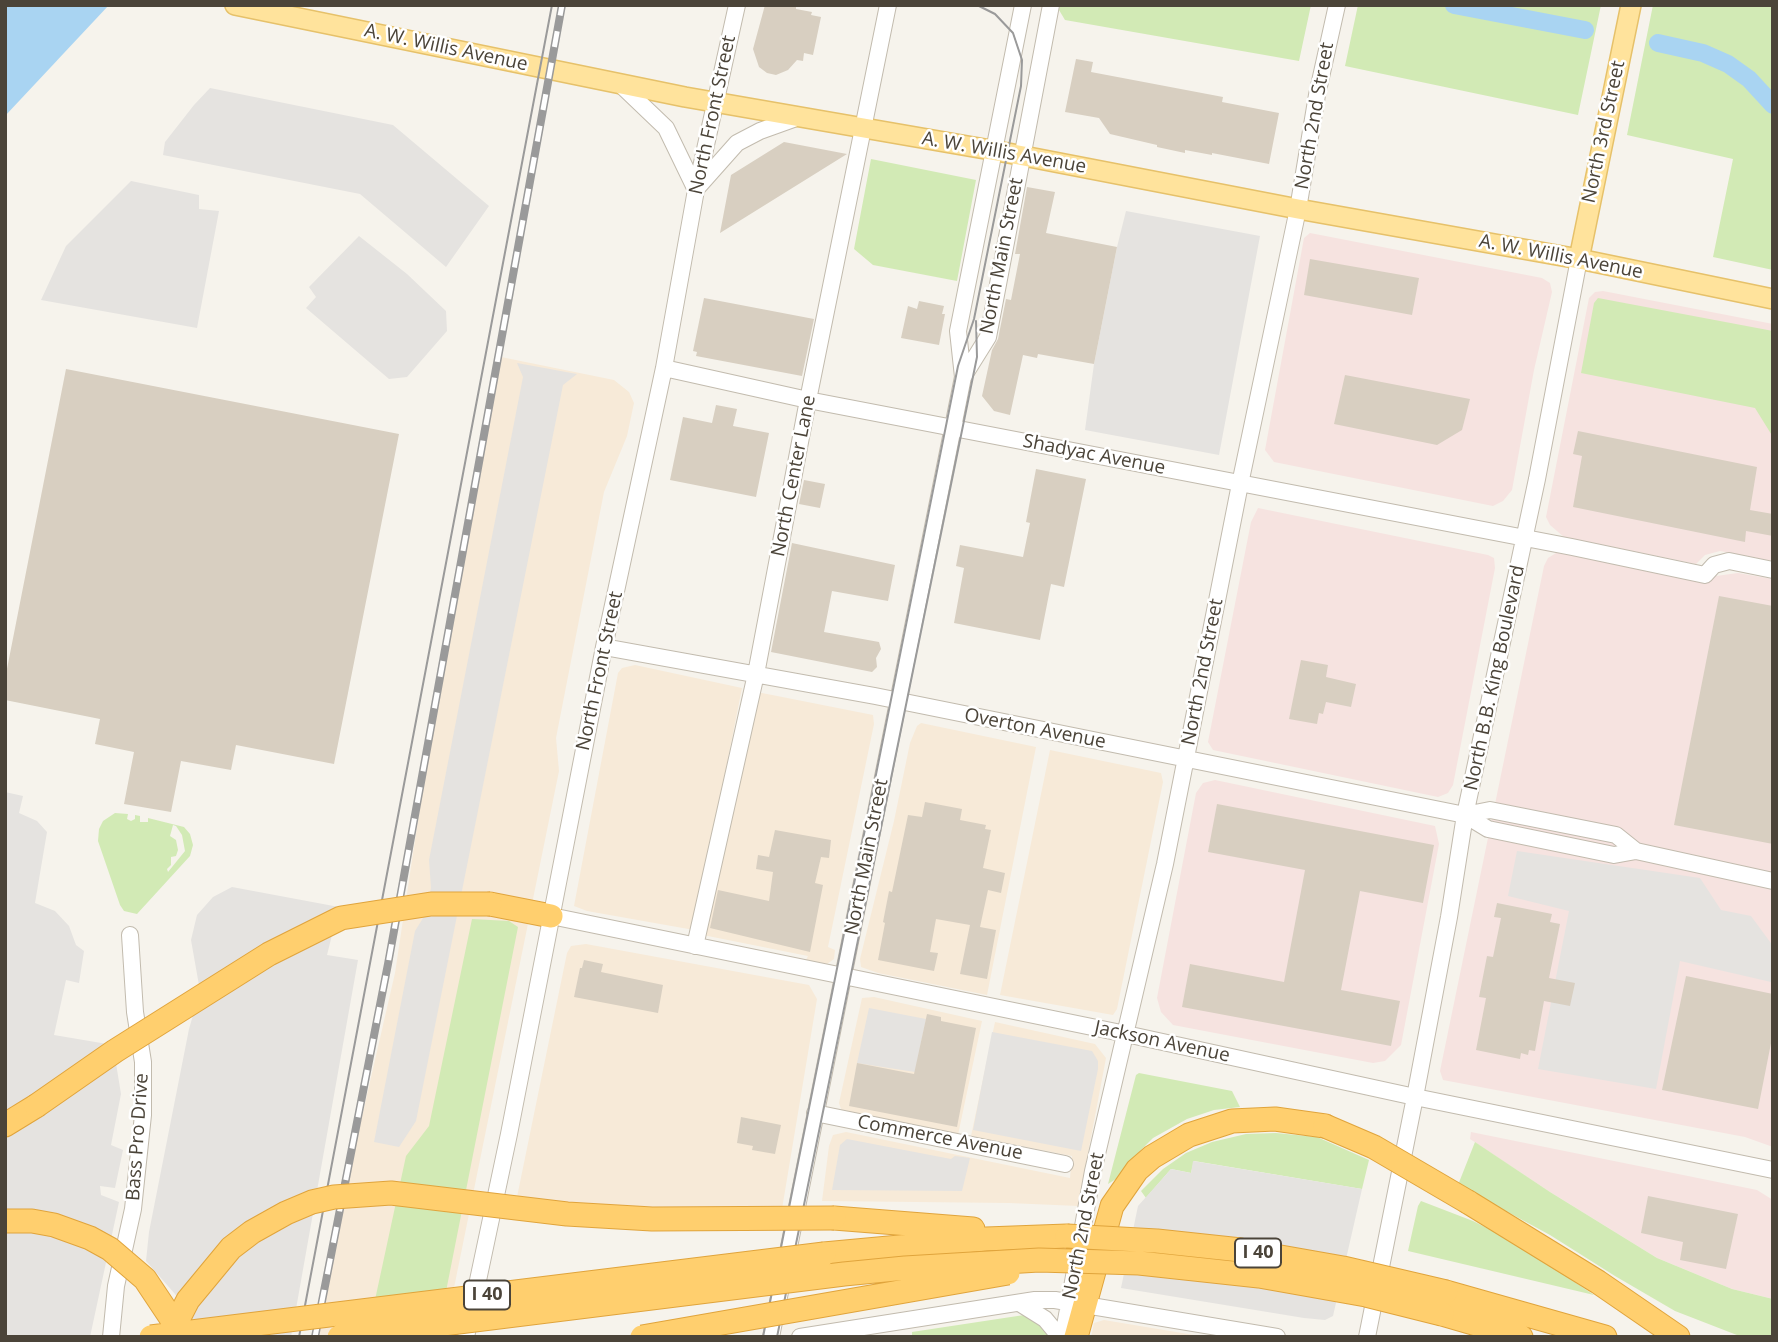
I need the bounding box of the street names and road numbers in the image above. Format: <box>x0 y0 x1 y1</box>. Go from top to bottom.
street label: A. W. Willis Avenue <box>362 20 530 76</box>
street label: North Front Street <box>685 33 741 197</box>
street label: North 2nd Street <box>1291 41 1339 191</box>
street label: North 3rd Street <box>1578 59 1630 205</box>
street label: A. W. Willis Avenue <box>920 127 1088 179</box>
street label: North Main Street <box>976 176 1028 336</box>
street label: A. W. Willis Avenue <box>1477 230 1645 284</box>
street label: North Center Lane <box>767 393 821 559</box>
street label: Shadyac Avenue <box>1021 430 1167 480</box>
street label: North B.B. King Boulevard <box>1460 563 1530 793</box>
street label: North Front Street <box>572 589 628 753</box>
street label: North 2nd Street <box>1178 597 1228 747</box>
street label: Overton Avenue <box>962 704 1108 754</box>
street label: North Main Street <box>841 777 893 937</box>
street label: Jackson Avenue <box>1092 1017 1232 1067</box>
street label: Bass Pro Drive <box>122 1072 154 1202</box>
street label: Commerce Avenue <box>855 1111 1025 1165</box>
street label: North 2nd Street <box>1059 1151 1109 1301</box>
road number: I 40 <box>1235 1238 1281 1268</box>
road number: I 40 <box>464 1280 510 1310</box>

